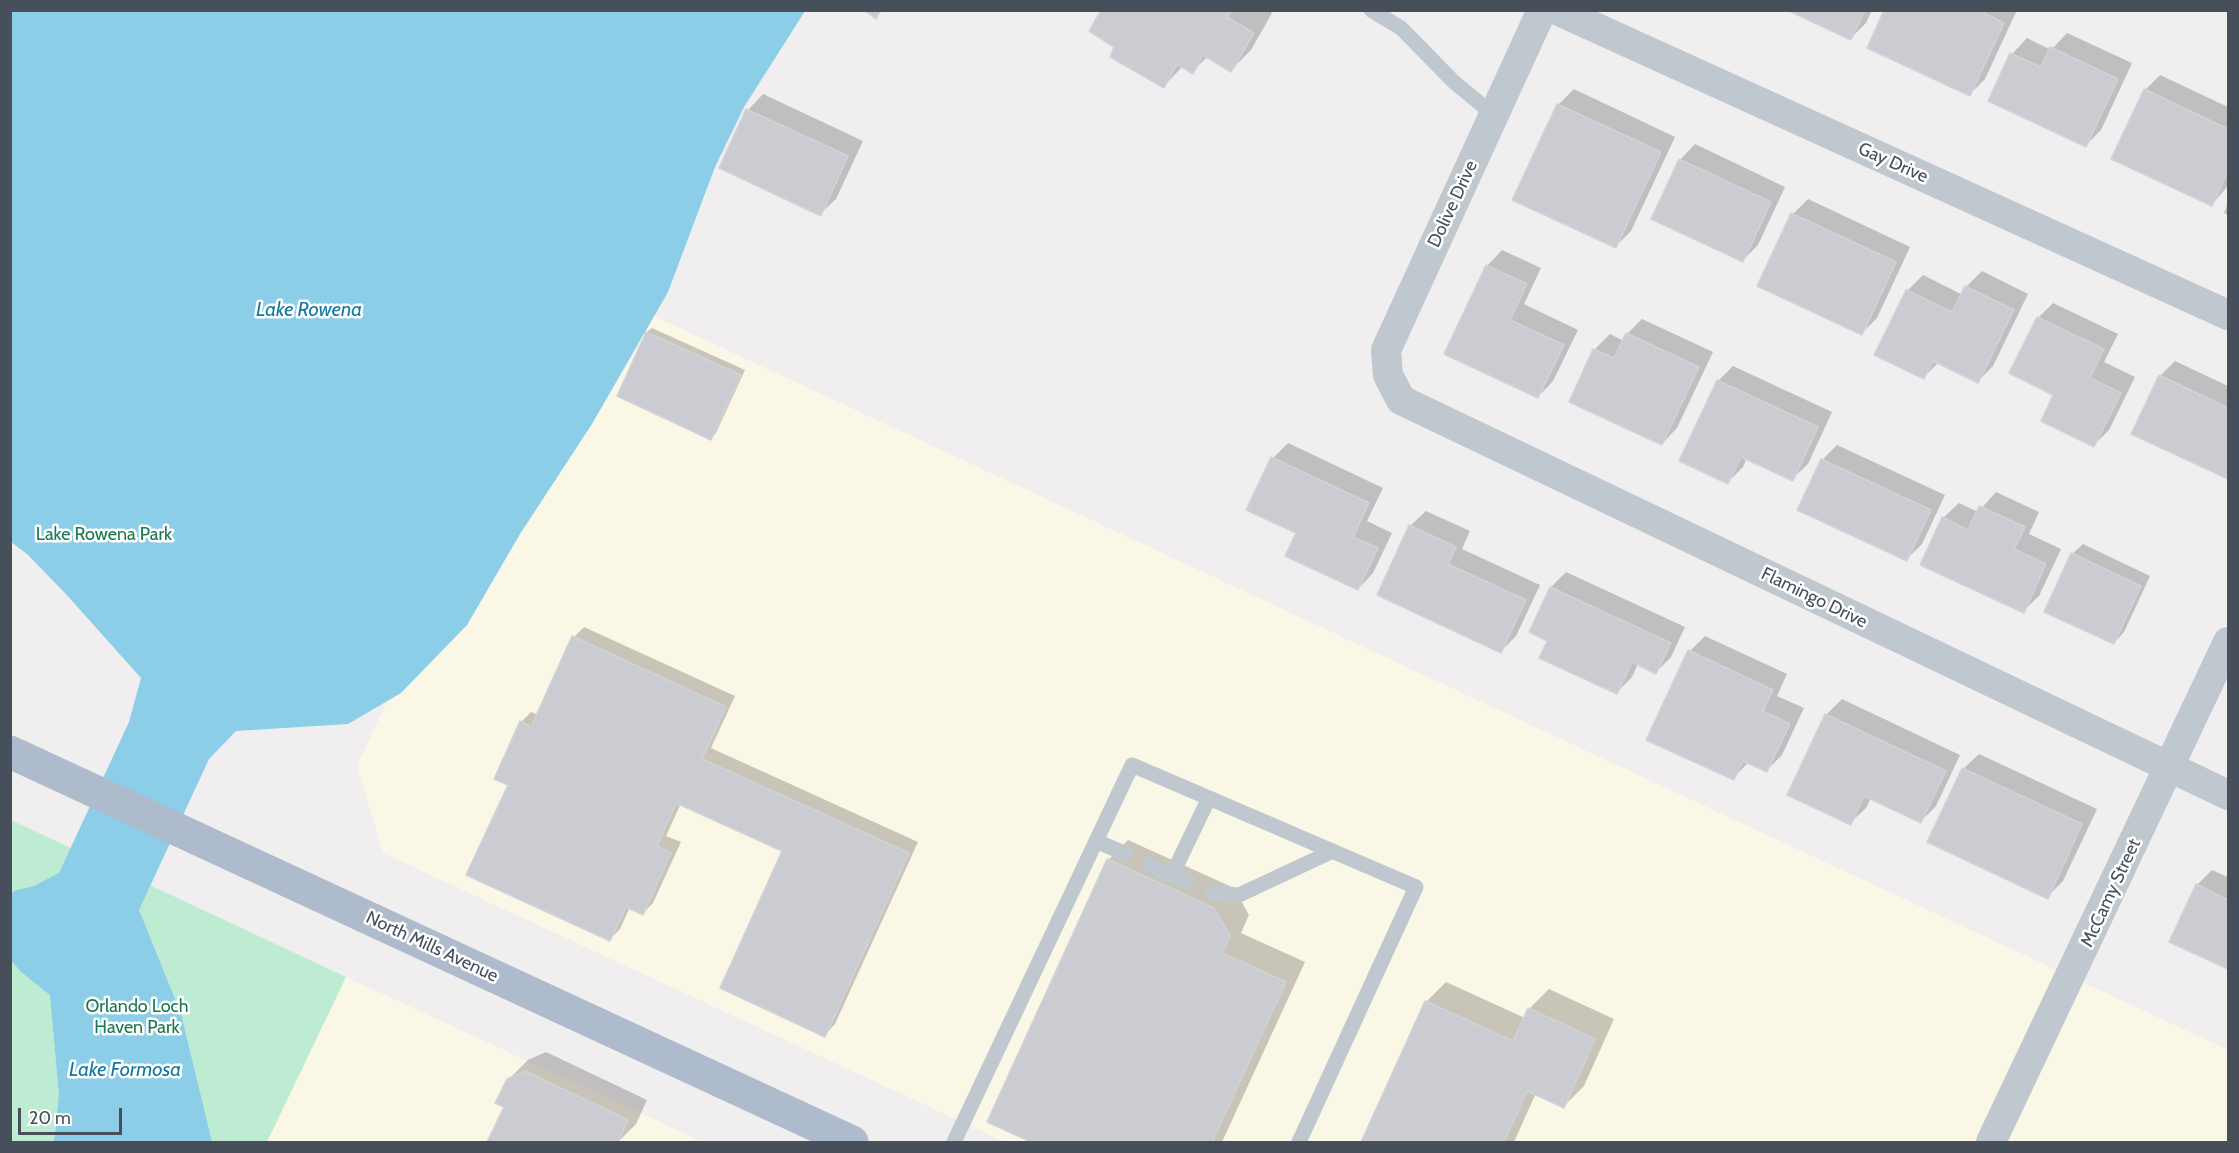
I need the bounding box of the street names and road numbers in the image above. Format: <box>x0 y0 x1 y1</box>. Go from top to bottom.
street label: Gay Drive <box>1855 138 1931 188</box>
street label: Dolive Drive <box>1424 157 1482 251</box>
street label: Flamingo Drive <box>1757 563 1871 633</box>
street label: McCamy Street <box>2076 835 2146 951</box>
street label: North Mills Avenue <box>363 907 501 987</box>

